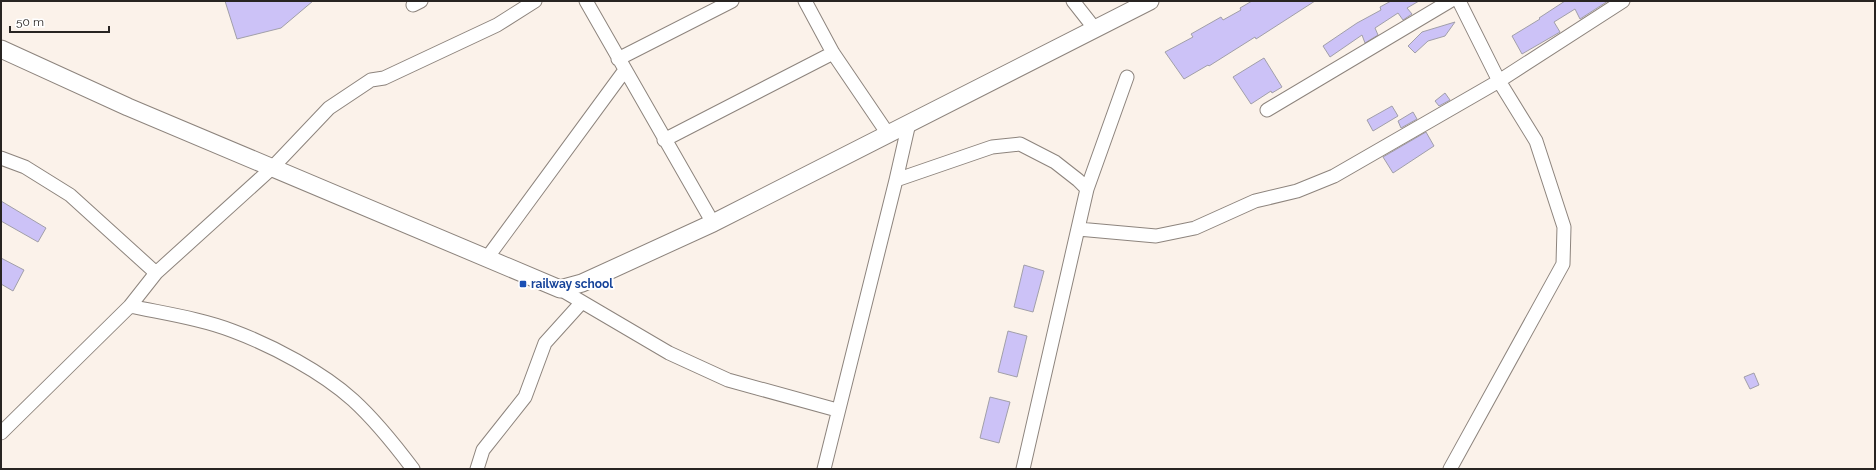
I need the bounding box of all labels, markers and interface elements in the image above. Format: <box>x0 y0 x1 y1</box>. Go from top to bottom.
scale bar <box>10 8 109 34</box>
text: 50 m <box>16 15 44 29</box>
place label: railway school <box>531 277 613 291</box>
marker: railway school <box>518 279 528 289</box>

